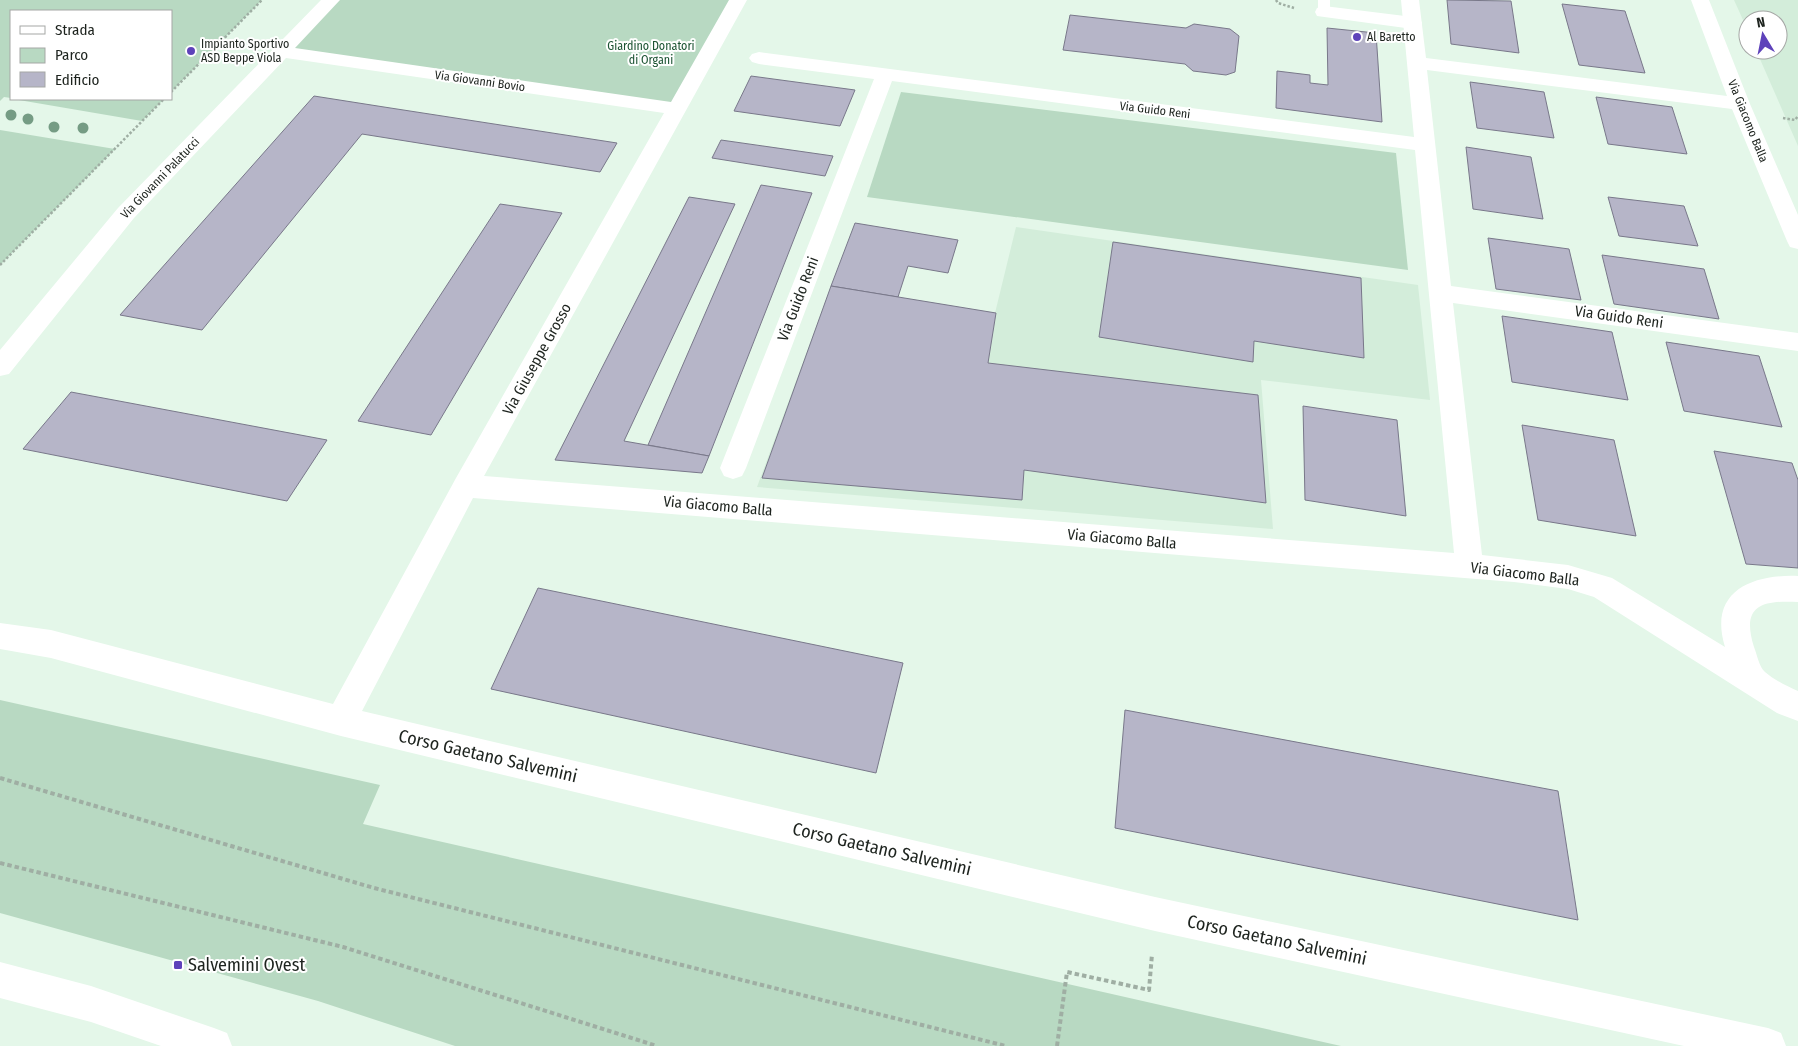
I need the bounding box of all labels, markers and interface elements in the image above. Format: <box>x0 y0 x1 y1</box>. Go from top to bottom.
legend <box>10 10 172 100</box>
north arrow <box>1738 10 1788 60</box>
text: N <box>1755 14 1766 32</box>
text: Strada <box>55 21 95 39</box>
place label: Al Baretto <box>1367 30 1416 44</box>
marker: Al Baretto <box>1351 31 1363 43</box>
place label: Impianto Sportivo ASD Beppe Viola <box>201 37 289 65</box>
park label: Giardino Donatori di Organi <box>607 39 695 67</box>
marker: Impianto Sportivo ASD Beppe Viola <box>185 45 197 57</box>
text: Parco <box>55 46 88 64</box>
street label: Via Giovanni Bovio <box>434 68 526 94</box>
text: Edificio <box>55 71 100 89</box>
street label: Via Giacomo Balla <box>1725 78 1771 164</box>
street label: Via Guido Reni <box>1119 99 1191 121</box>
street label: Via Giovanni Palatucci <box>118 135 202 221</box>
street label: Via Guido Reni <box>774 254 822 344</box>
street label: Via Giuseppe Grosso <box>499 300 575 418</box>
street label: Via Guido Reni <box>1574 302 1664 332</box>
street label: Via Giacomo Balla <box>663 492 773 520</box>
street label: Via Giacomo Balla <box>1067 525 1177 553</box>
street label: Via Giacomo Balla <box>1470 558 1580 590</box>
street label: Corso Gaetano Salvemini <box>396 725 580 787</box>
street label: Corso Gaetano Salvemini <box>790 818 974 880</box>
street label: Corso Gaetano Salvemini <box>1185 910 1369 970</box>
place label: Salvemini Ovest <box>188 954 305 976</box>
marker: Salvemini Ovest <box>172 959 184 971</box>

